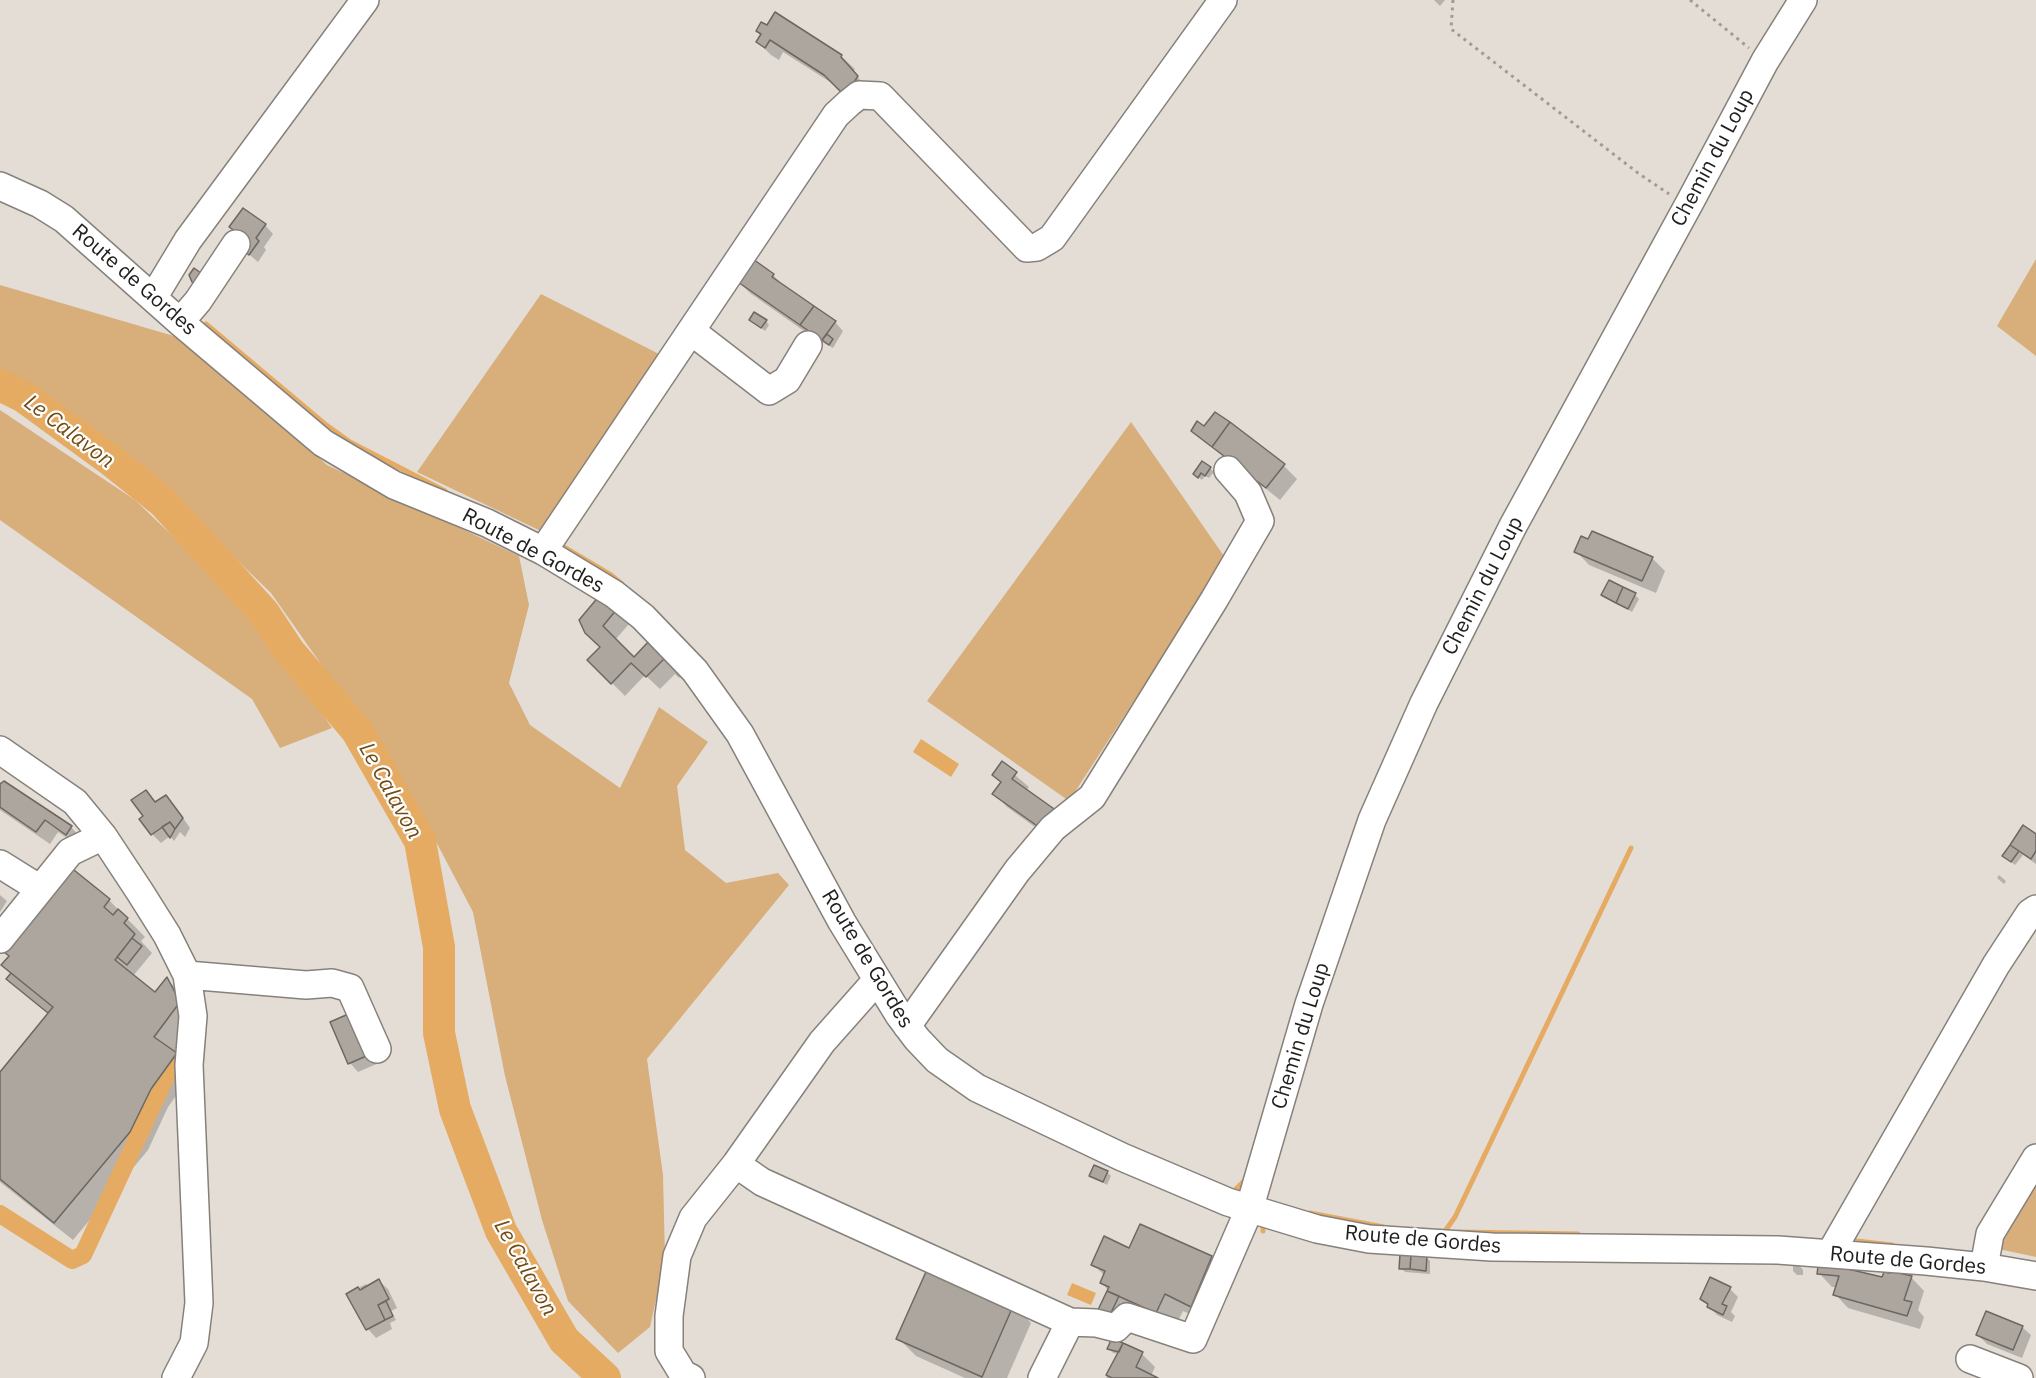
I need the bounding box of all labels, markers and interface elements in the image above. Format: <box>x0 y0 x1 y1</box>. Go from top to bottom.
street label: Chemin du Loup <box>1666 85 1760 231</box>
street label: Route de Gordes <box>66 219 202 341</box>
water label: Le Calavon <box>19 390 119 474</box>
street label: Route de Gordes <box>458 503 608 599</box>
street label: Chemin du Loup <box>1437 512 1529 660</box>
water label: Le Calavon <box>353 738 427 844</box>
street label: Route de Gordes <box>816 885 918 1033</box>
street label: Chemin du Loup <box>1267 960 1335 1112</box>
water label: Le Calavon <box>488 1215 562 1321</box>
street label: Route de Gordes <box>1344 1221 1502 1259</box>
street label: Route de Gordes <box>1829 1242 1987 1280</box>

